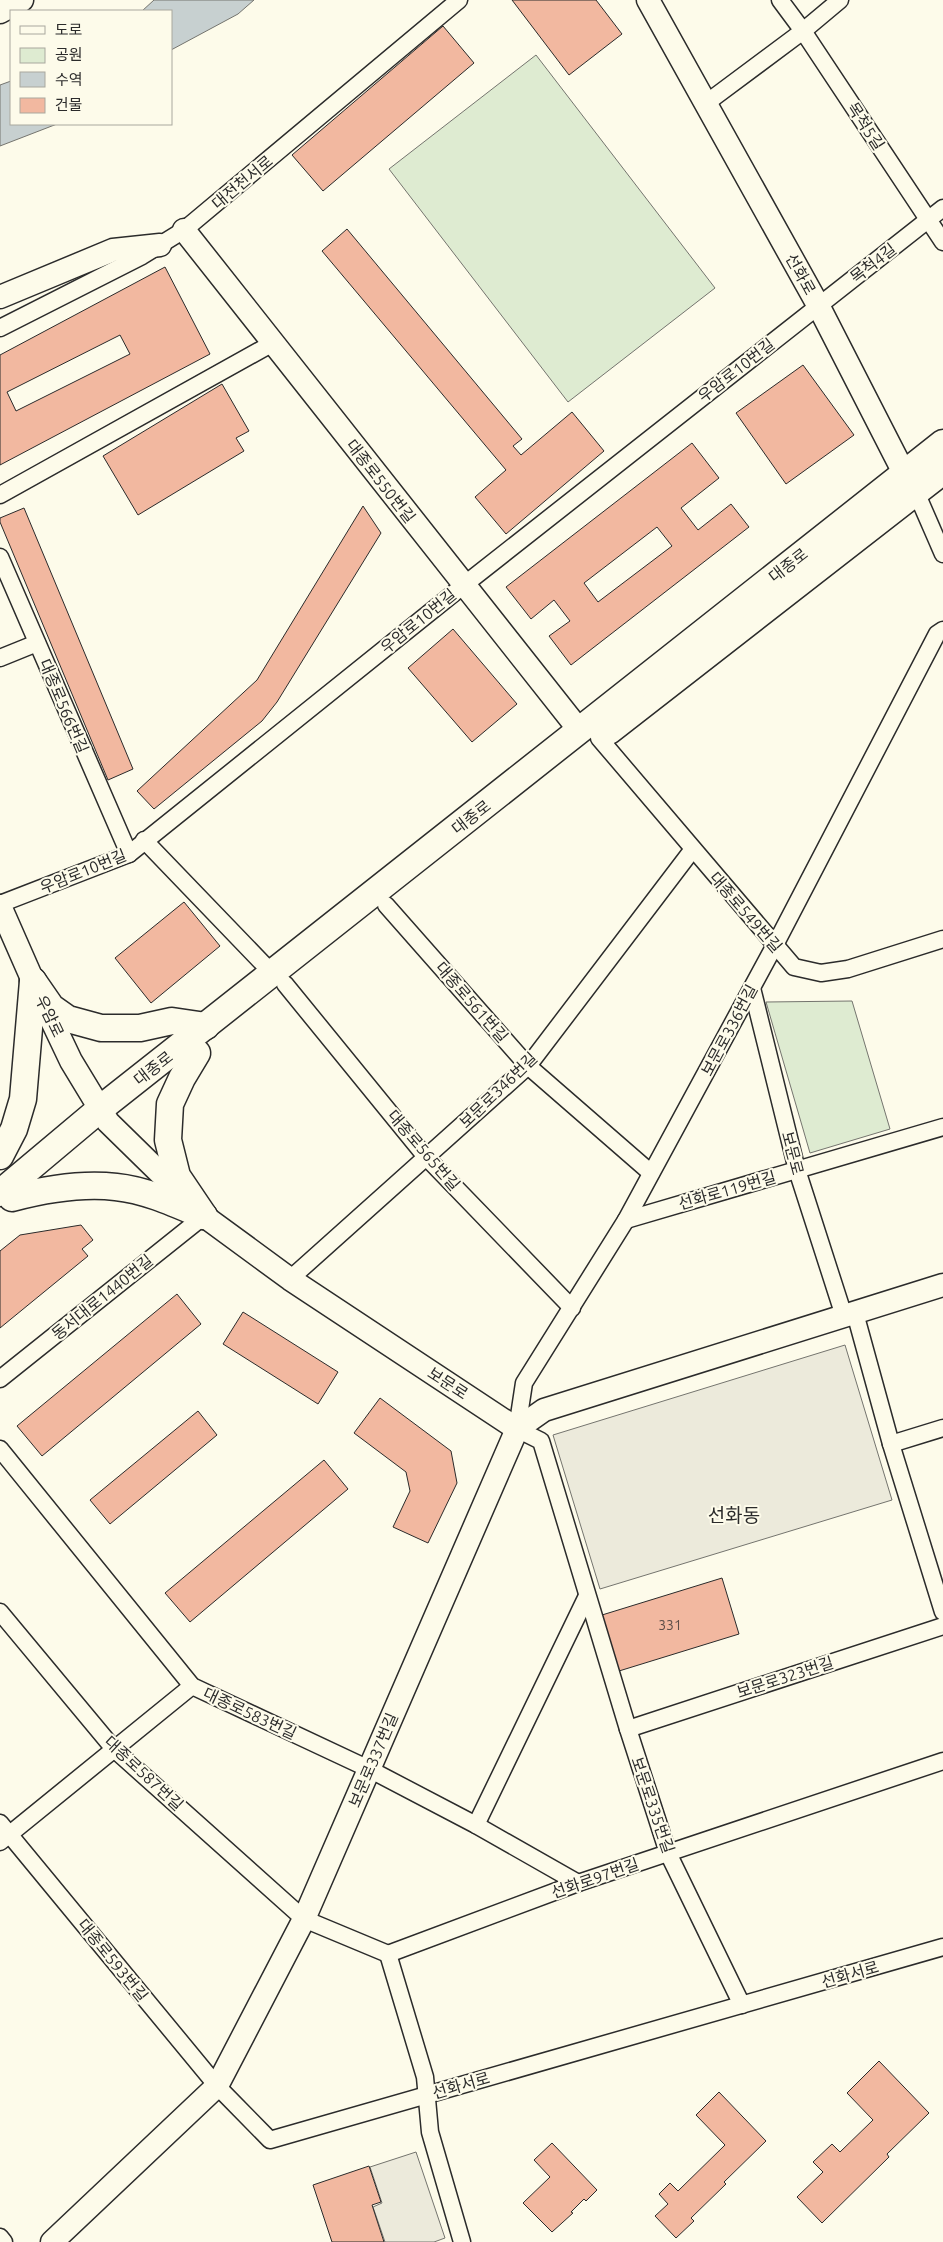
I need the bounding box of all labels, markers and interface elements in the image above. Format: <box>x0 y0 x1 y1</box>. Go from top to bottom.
legend <box>10 10 172 125</box>
text: 도로 <box>55 21 83 38</box>
text: 공원 <box>55 46 83 63</box>
text: 수역 <box>55 71 83 88</box>
text: 건물 <box>55 96 83 113</box>
street label: 목척5길 <box>844 99 888 153</box>
street label: 대전천서로 <box>208 151 276 213</box>
street label: 목척4길 <box>847 240 899 286</box>
street label: 선화로 <box>782 250 820 298</box>
street label: 우암로10번길 <box>694 335 778 405</box>
street label: 대종로550번길 <box>343 436 419 526</box>
street label: 대종로 <box>765 544 811 586</box>
street label: 우암로10번길 <box>377 585 459 657</box>
street label: 대종로566번길 <box>36 656 92 756</box>
street label: 대종로 <box>448 796 494 838</box>
street label: 우암로10번길 <box>37 845 129 897</box>
street label: 대종로549번길 <box>706 868 786 956</box>
street label: 대종로561번길 <box>432 958 512 1046</box>
street label: 보문로336번길 <box>697 981 761 1079</box>
street label: 우암로 <box>32 992 68 1040</box>
street label: 대종로 <box>130 1047 176 1089</box>
street label: 보문로346번길 <box>456 1049 540 1131</box>
street label: 대종로565번길 <box>384 1106 464 1194</box>
street label: 보문로 <box>779 1129 807 1177</box>
street label: 선화로119번길 <box>676 1167 778 1213</box>
street label: 동서대로1440번길 <box>48 1251 156 1343</box>
street label: 보문로 <box>425 1363 472 1403</box>
district label: 선화동 <box>708 1504 760 1526</box>
house number: 331 <box>658 1617 682 1633</box>
street label: 보문로323번길 <box>734 1653 836 1701</box>
street label: 대종로583번길 <box>201 1684 299 1742</box>
street label: 보문로337번길 <box>345 1710 401 1810</box>
street label: 대종로587번길 <box>101 1732 187 1814</box>
street label: 보문로335번길 <box>628 1754 678 1856</box>
street label: 선화로97번길 <box>549 1855 641 1901</box>
street label: 대종로593번길 <box>74 1915 152 2005</box>
street label: 선화서로 <box>819 1957 881 1991</box>
street label: 선화서로 <box>430 2068 492 2102</box>

